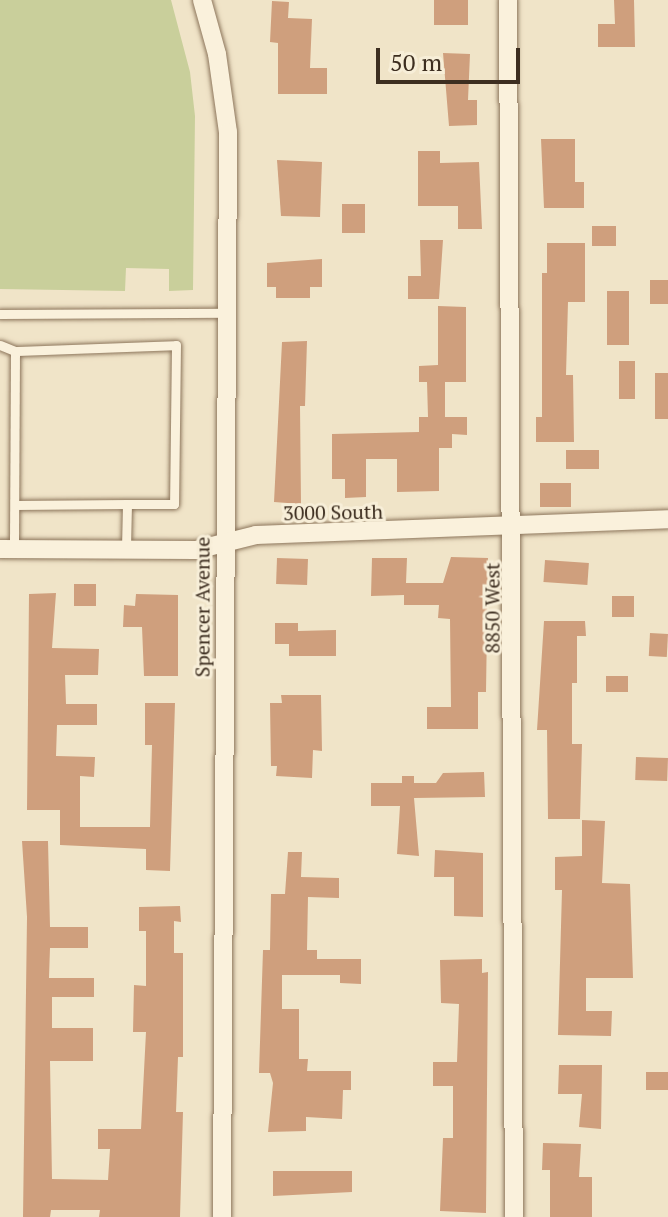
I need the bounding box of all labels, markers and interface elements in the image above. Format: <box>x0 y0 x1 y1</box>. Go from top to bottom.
scale bar <box>380 32 524 82</box>
text: 50 m <box>390 46 442 78</box>
street label: 3000 South <box>283 499 383 525</box>
street label: Spencer Avenue <box>190 536 214 678</box>
street label: 8850 West <box>480 562 504 654</box>

